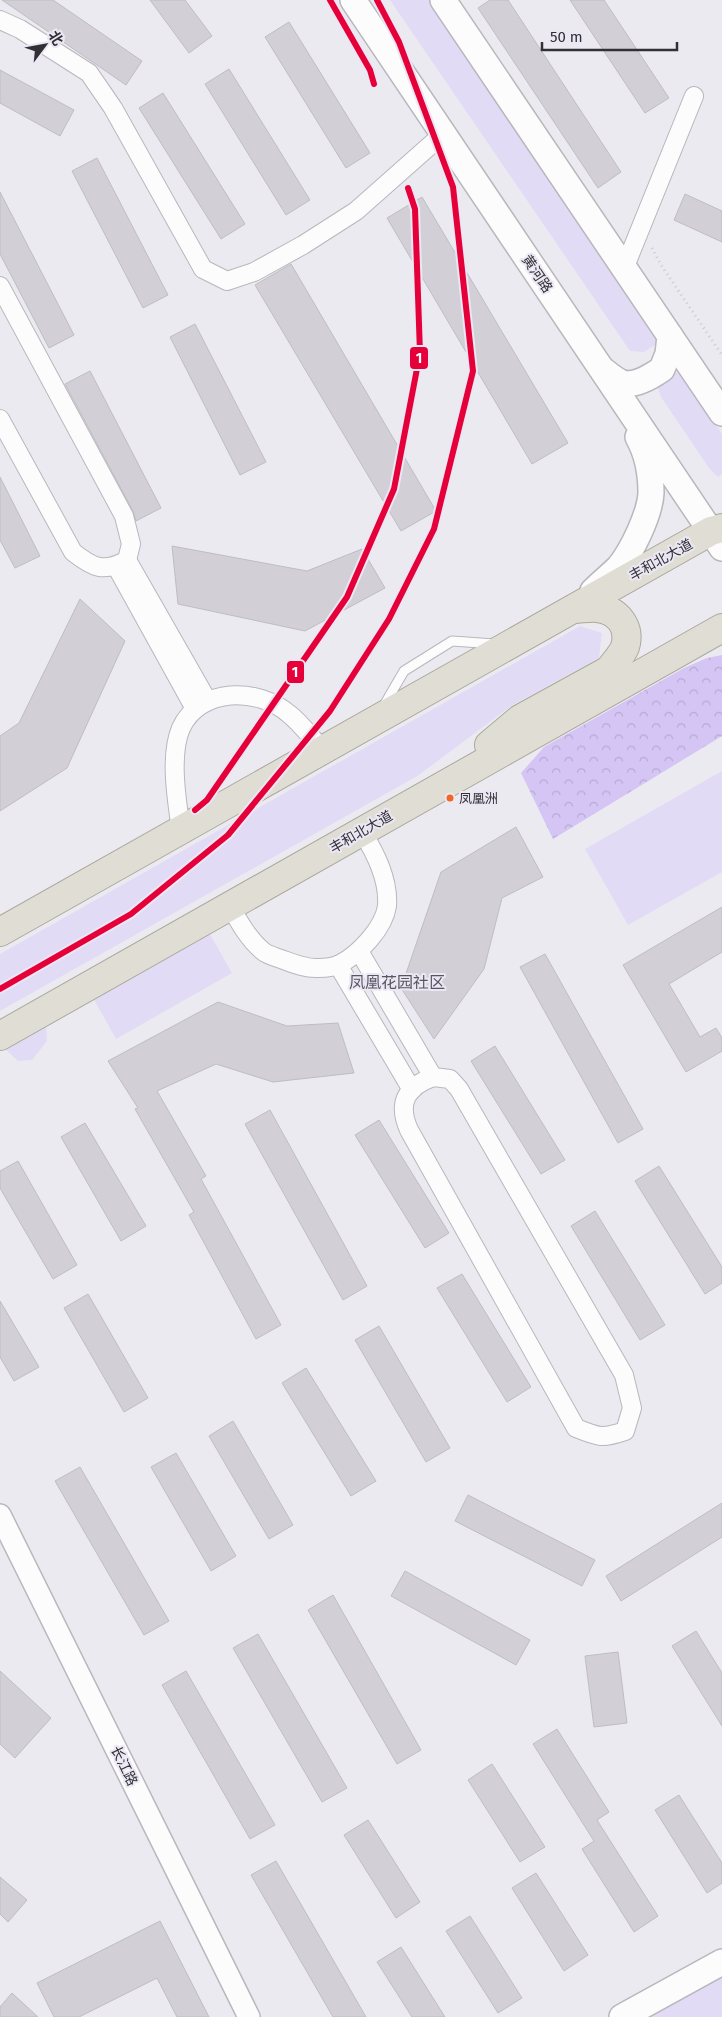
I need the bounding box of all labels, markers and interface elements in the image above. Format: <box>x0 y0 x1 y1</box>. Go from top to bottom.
north arrow <box>20 20 70 70</box>
scale bar <box>542 20 677 52</box>
text: 北 <box>45 28 67 49</box>
text: 50 m <box>550 28 583 46</box>
street label: 黄河路 <box>518 252 556 296</box>
line badge: 1 <box>409 346 429 370</box>
text: 1 <box>416 350 422 367</box>
street label: 丰和北大道 <box>626 536 696 584</box>
line badge: 1 <box>286 660 305 684</box>
text: 1 <box>292 664 298 681</box>
place label: 凤凰洲 <box>459 791 498 806</box>
marker: 凤凰洲 <box>445 793 455 803</box>
street label: 丰和北大道 <box>326 807 396 857</box>
district label: 凤凰花园社区 <box>349 973 445 992</box>
street label: 长江路 <box>107 1743 141 1789</box>

